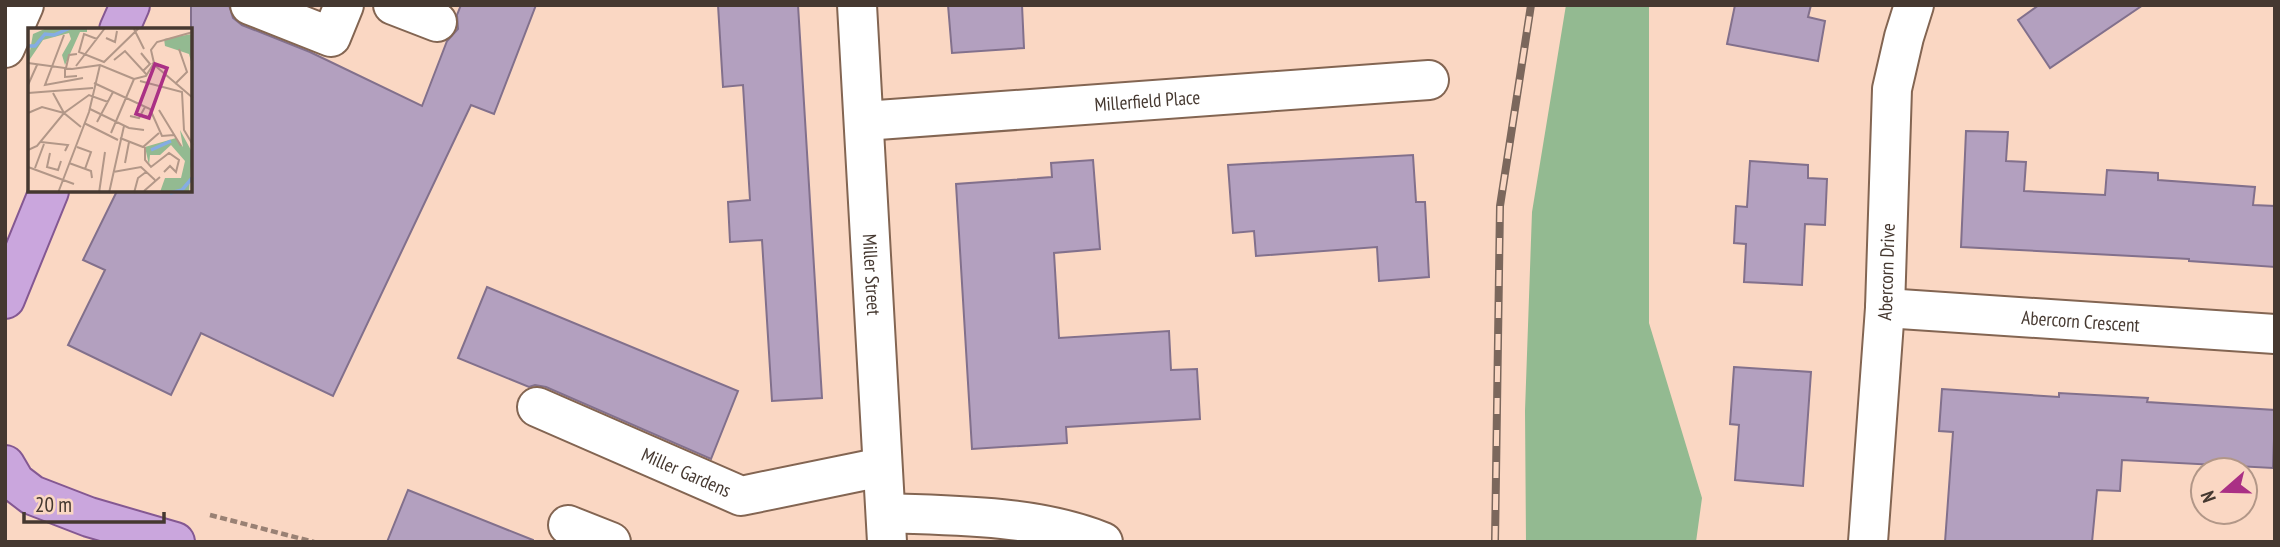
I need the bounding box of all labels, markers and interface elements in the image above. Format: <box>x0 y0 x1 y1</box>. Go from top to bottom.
inset map <box>28 28 192 192</box>
street label: Millerfield Place <box>1094 85 1201 116</box>
street label: Abercorn Drive <box>1872 223 1900 321</box>
street label: Miller Street <box>858 233 886 317</box>
street label: Abercorn Crescent <box>2021 305 2141 337</box>
street label: Miller Gardens <box>638 442 735 502</box>
north arrow <box>2189 456 2259 526</box>
scale bar <box>24 480 164 524</box>
text: N <box>2195 488 2221 506</box>
text: 20 m <box>35 491 72 518</box>

